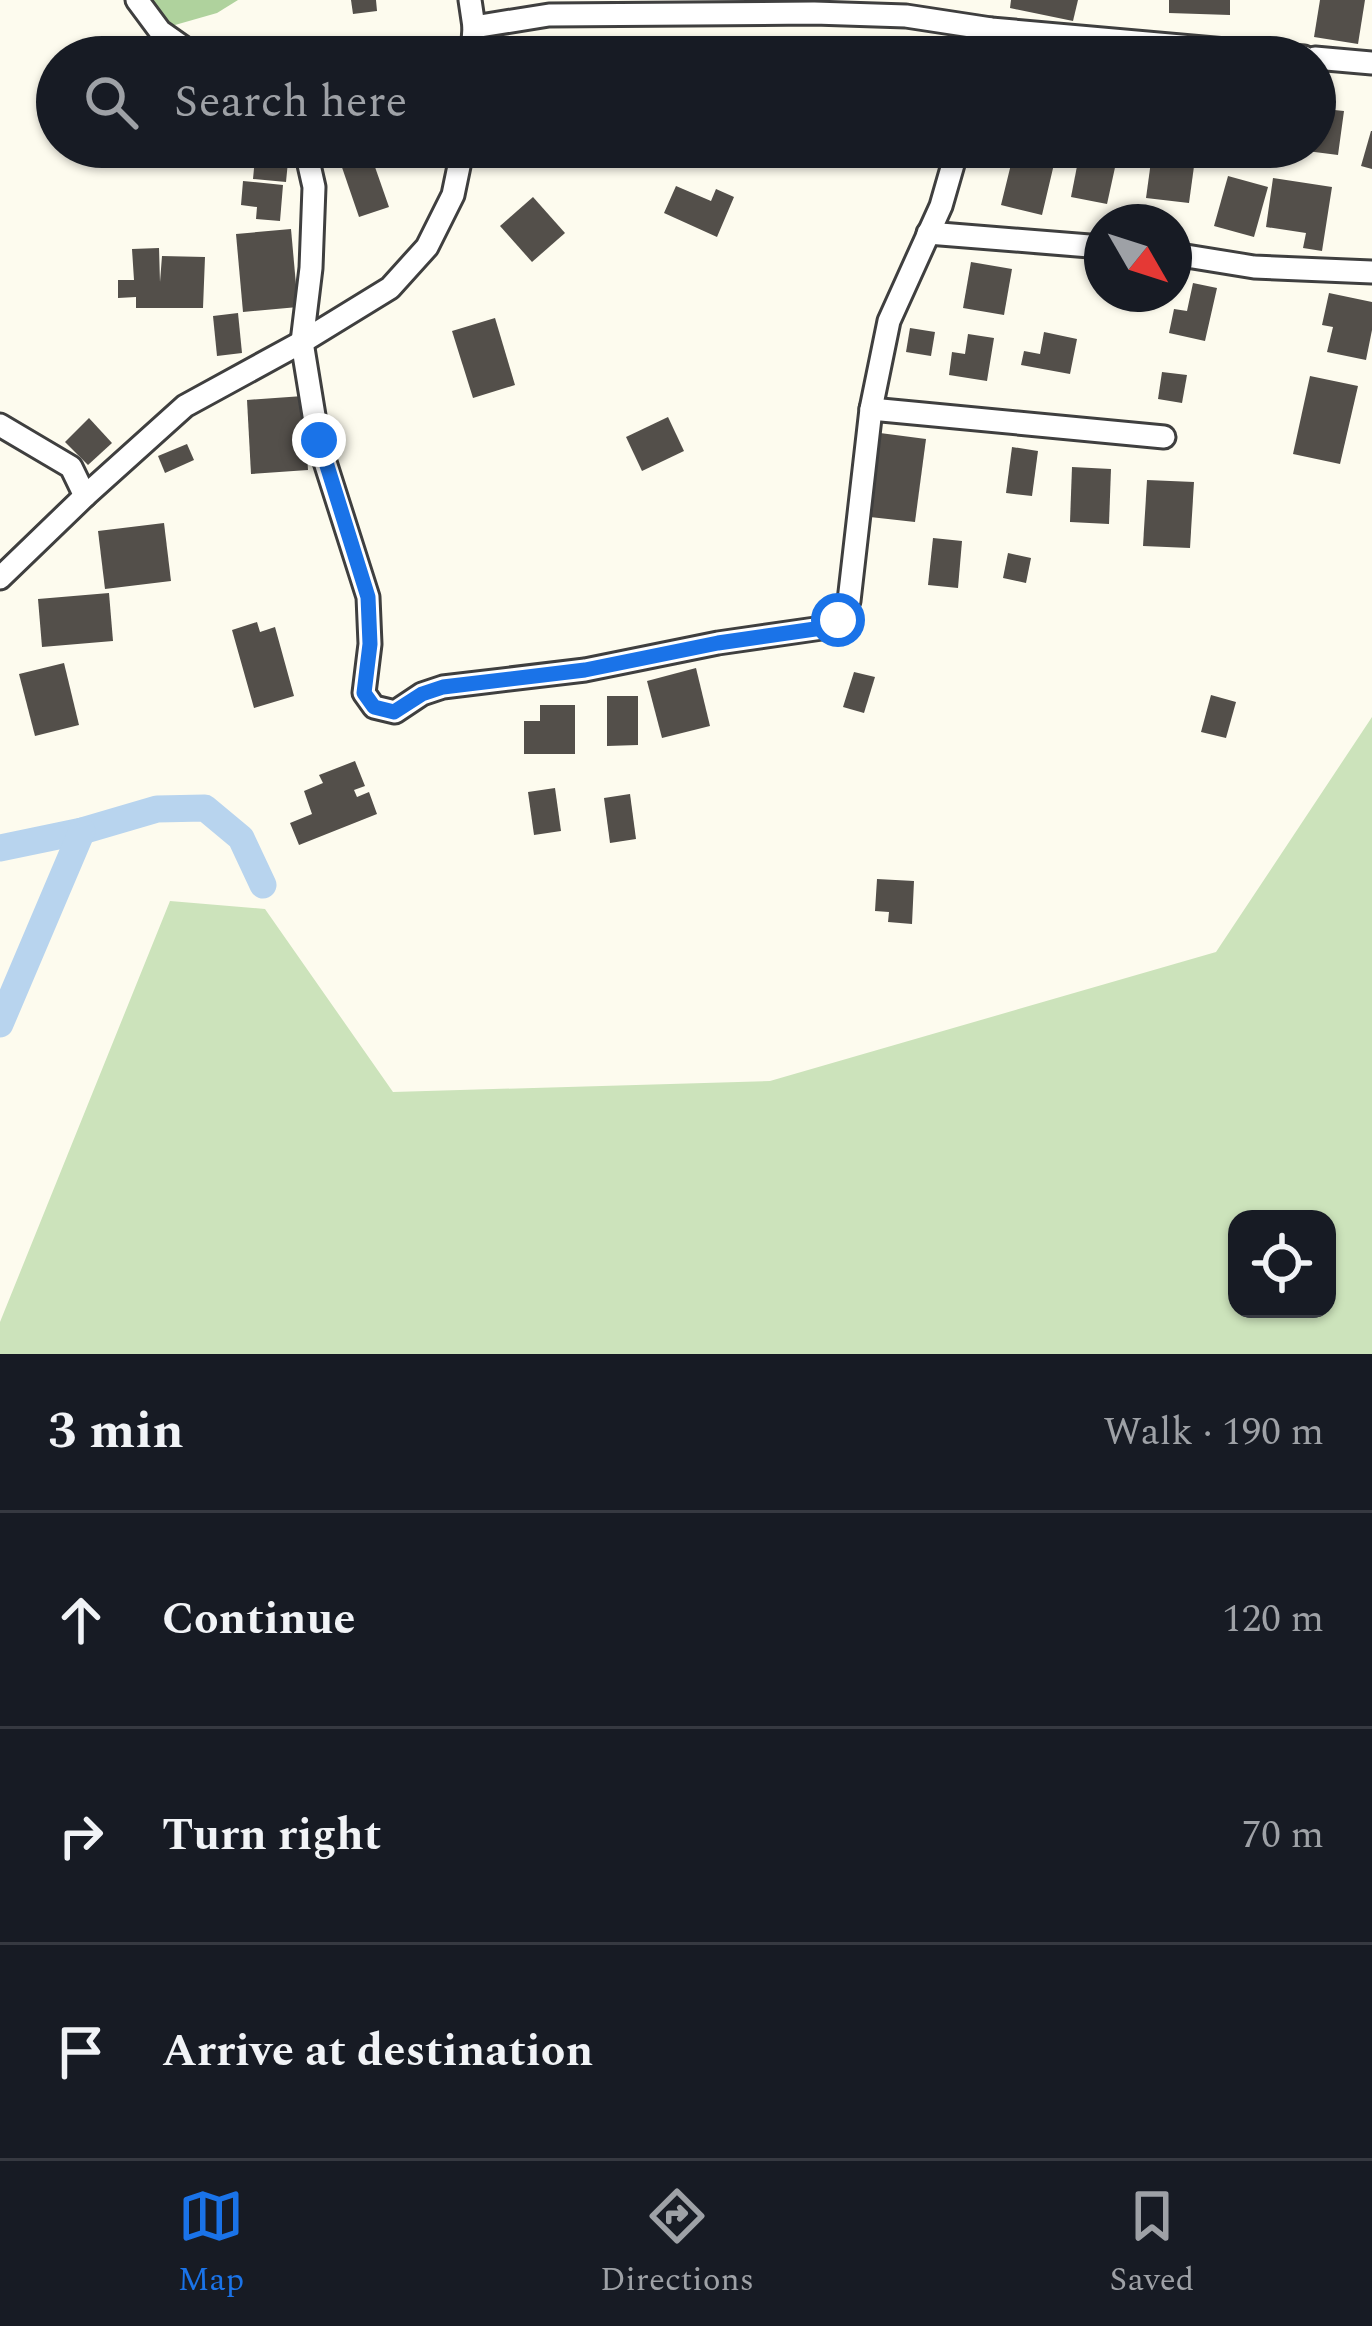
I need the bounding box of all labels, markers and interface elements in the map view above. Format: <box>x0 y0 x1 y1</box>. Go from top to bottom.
search box <box>36 36 1336 168</box>
text: Search here <box>174 68 407 137</box>
icon: search <box>78 69 144 135</box>
north arrow <box>1084 204 1192 312</box>
route end <box>292 413 346 467</box>
route start <box>811 593 865 647</box>
map controls <box>1228 1210 1336 1318</box>
button: locate <box>1228 1210 1336 1318</box>
text: 3 min <box>48 1393 184 1471</box>
text: Walk · 190 m <box>1103 1403 1324 1462</box>
text: Continue <box>162 1585 355 1654</box>
icon: ahead <box>48 1587 114 1653</box>
text: 120 m <box>1222 1590 1324 1649</box>
text: Turn right <box>162 1801 381 1870</box>
icon: right <box>48 1803 114 1869</box>
text: 70 m <box>1242 1806 1324 1865</box>
text: Arrive at destination <box>162 2017 593 2086</box>
icon: arrive <box>48 2019 114 2085</box>
tab: Map <box>178 2183 244 2305</box>
tab: Directions <box>600 2183 754 2305</box>
tab: Saved <box>1110 2183 1194 2305</box>

